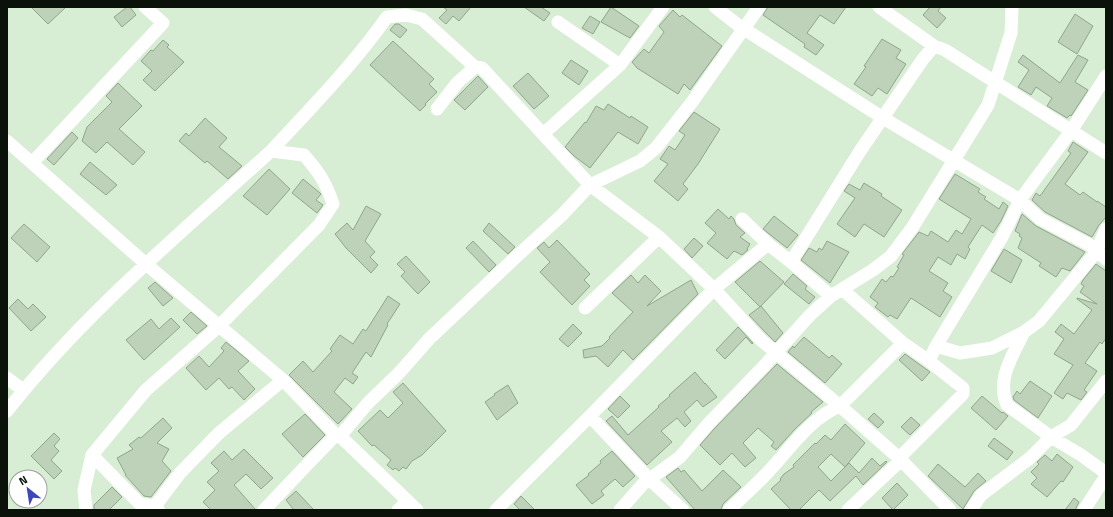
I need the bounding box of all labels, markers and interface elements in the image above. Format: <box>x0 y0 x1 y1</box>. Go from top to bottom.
north arrow <box>8 469 48 509</box>
text: N <box>16 472 30 489</box>

